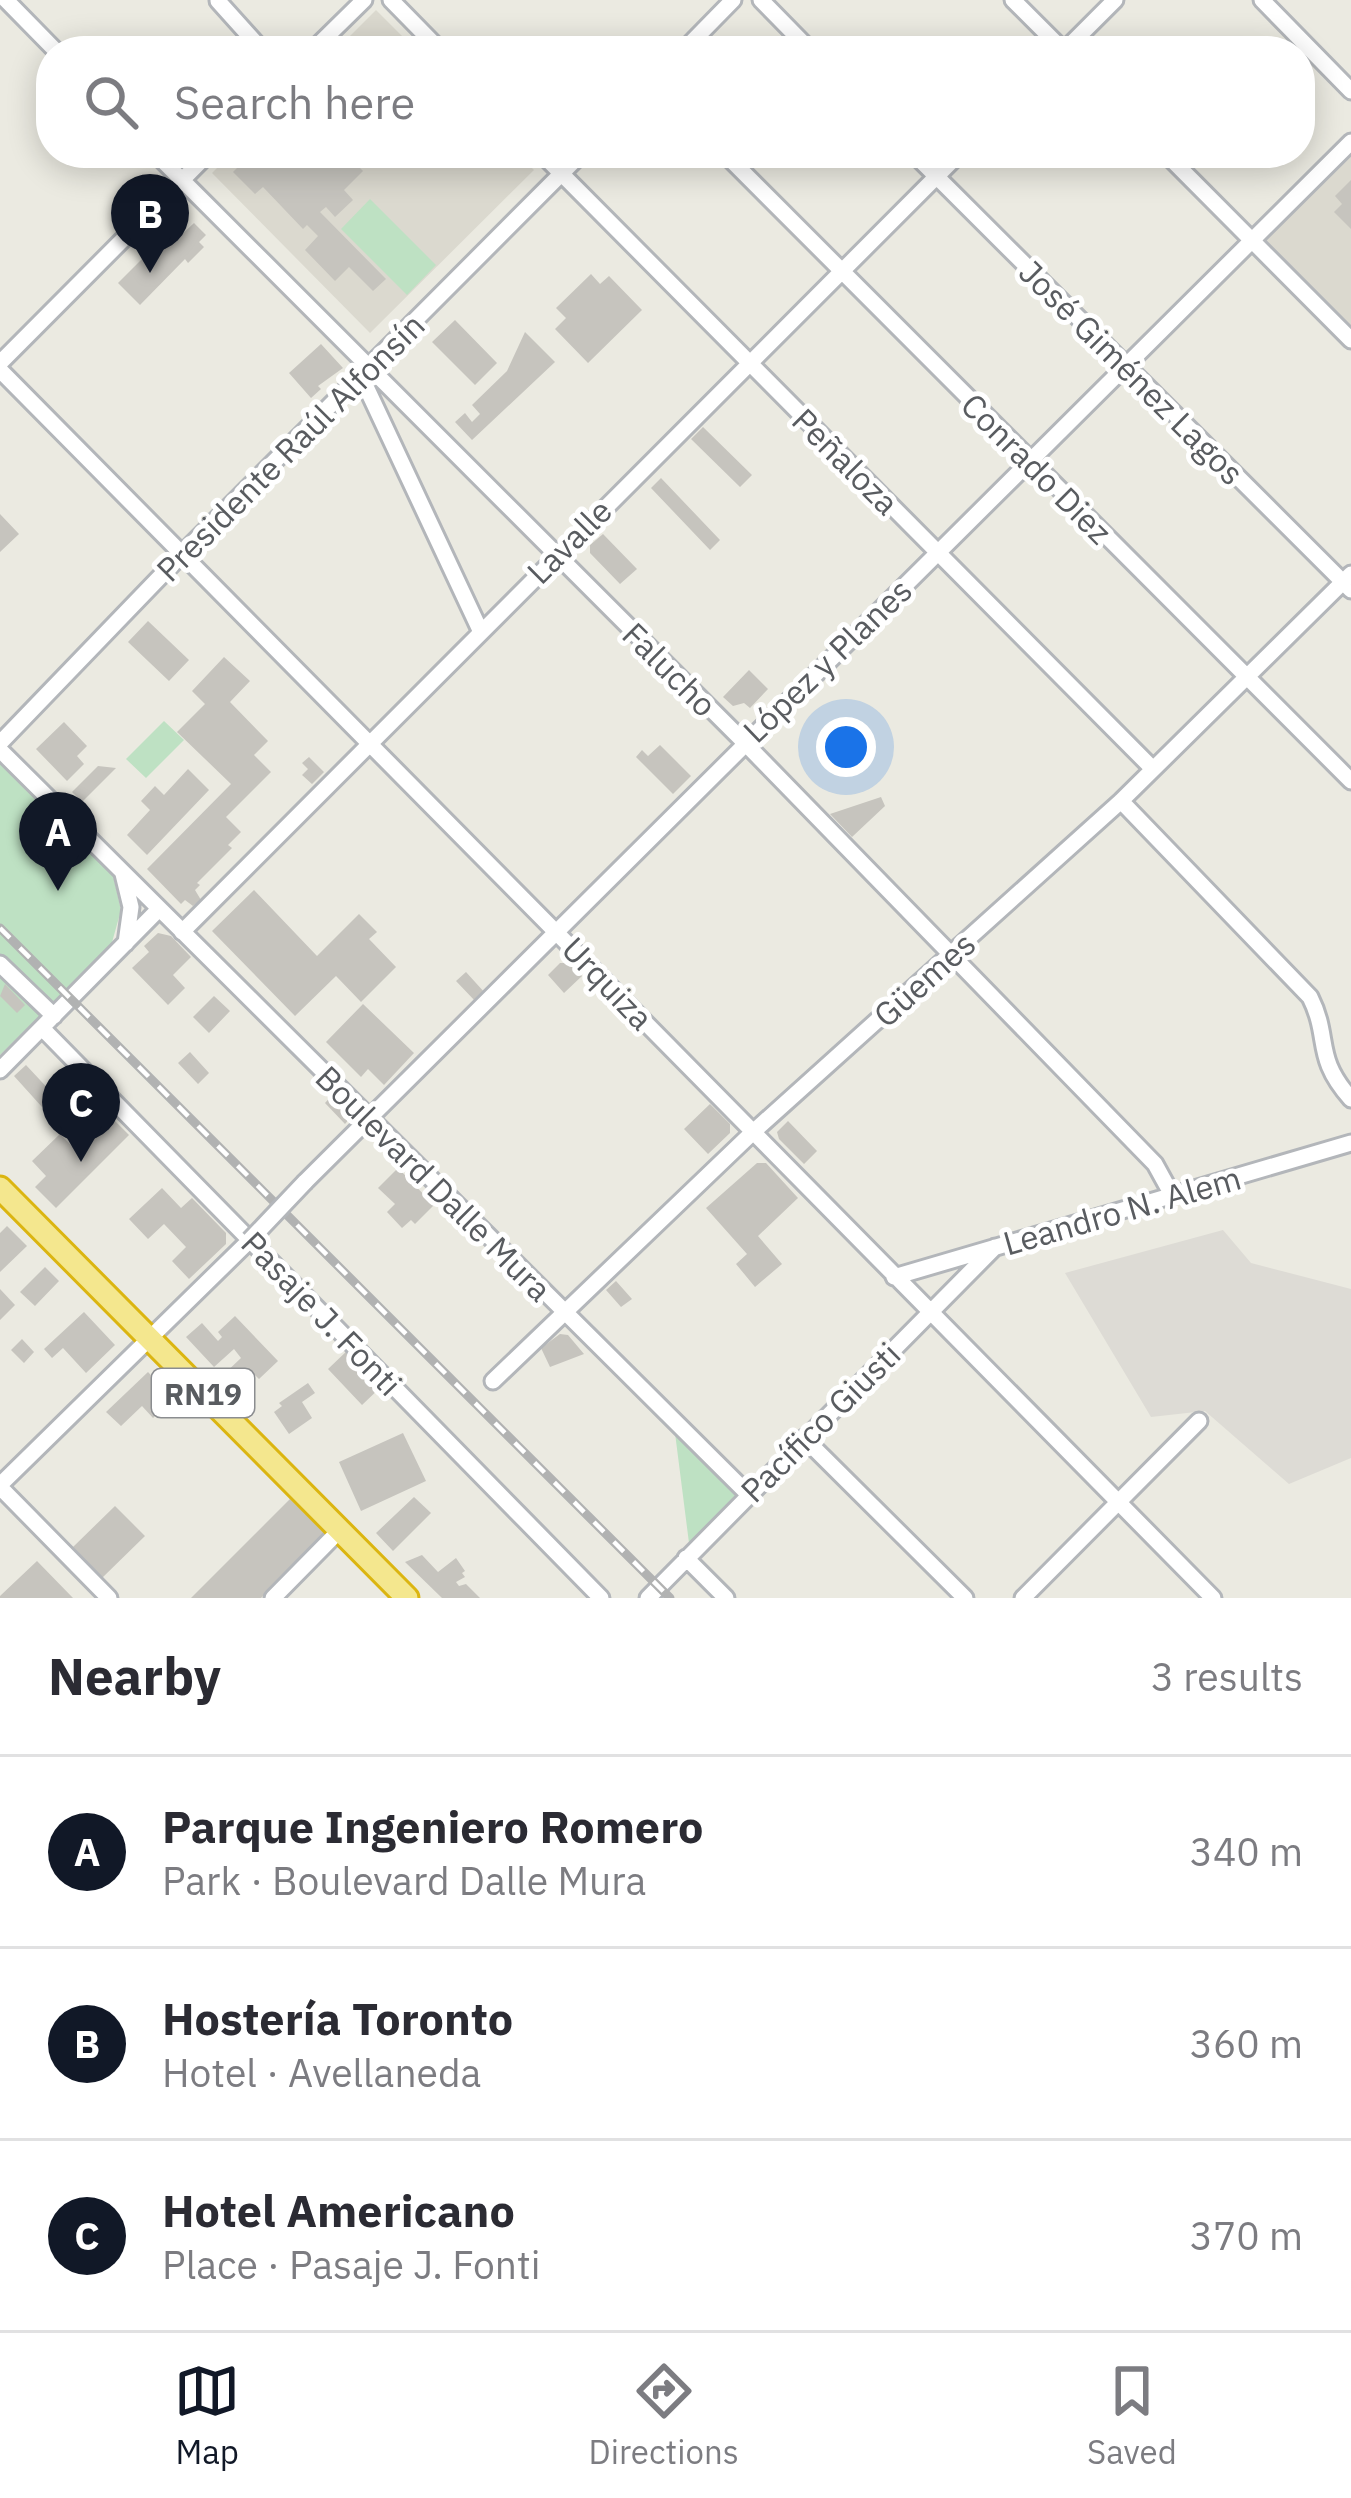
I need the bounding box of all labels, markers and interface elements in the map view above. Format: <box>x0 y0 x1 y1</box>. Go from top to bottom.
search box <box>36 36 1315 168</box>
icon: search <box>78 69 144 135</box>
text: Search here <box>174 73 415 131</box>
pin: B <box>111 174 189 273</box>
street label: José Giménez Lagos <box>1010 250 1254 494</box>
street label: Presidente Raúl Alfonsín <box>147 304 433 590</box>
street label: Conrado Diez <box>952 383 1122 553</box>
street label: Peñaloza <box>783 398 909 524</box>
street label: Lavalle <box>517 489 621 593</box>
street label: López y Planes <box>733 569 921 751</box>
street label: Falucho <box>614 613 726 725</box>
your location <box>816 717 876 777</box>
pin: A <box>19 792 97 891</box>
street label: Güemes <box>864 922 984 1036</box>
street label: Urquiza <box>553 927 663 1039</box>
street label: Boulevard Dalle Mura <box>307 1056 561 1310</box>
pin: C <box>42 1063 120 1162</box>
street label: Leandro N. Alem <box>998 1156 1246 1264</box>
street label: Pasaje J. Fonti <box>233 1222 411 1404</box>
street label: Pacífico Giusti <box>731 1333 909 1511</box>
road number: RN19 <box>152 1369 254 1417</box>
text: Nearby <box>48 1643 221 1709</box>
text: 3 results <box>1151 1651 1303 1702</box>
text: Parque Ingeniero Romero <box>162 1797 704 1855</box>
text: A <box>74 1826 100 1877</box>
text: 340 m <box>1190 1826 1303 1877</box>
text: Park · Boulevard Dalle Mura <box>162 1855 646 1906</box>
text: Hostería Toronto <box>162 1989 513 2047</box>
text: B <box>74 2018 100 2069</box>
text: 360 m <box>1190 2018 1303 2069</box>
text: Hotel · Avellaneda <box>162 2047 481 2098</box>
text: Hotel Americano <box>162 2181 515 2239</box>
text: C <box>74 2210 100 2261</box>
text: 370 m <box>1190 2210 1303 2261</box>
text: Place · Pasaje J. Fonti <box>162 2239 540 2290</box>
tab: Map <box>174 2358 240 2473</box>
tab: Directions <box>589 2358 739 2473</box>
tab: Saved <box>1087 2358 1177 2473</box>

